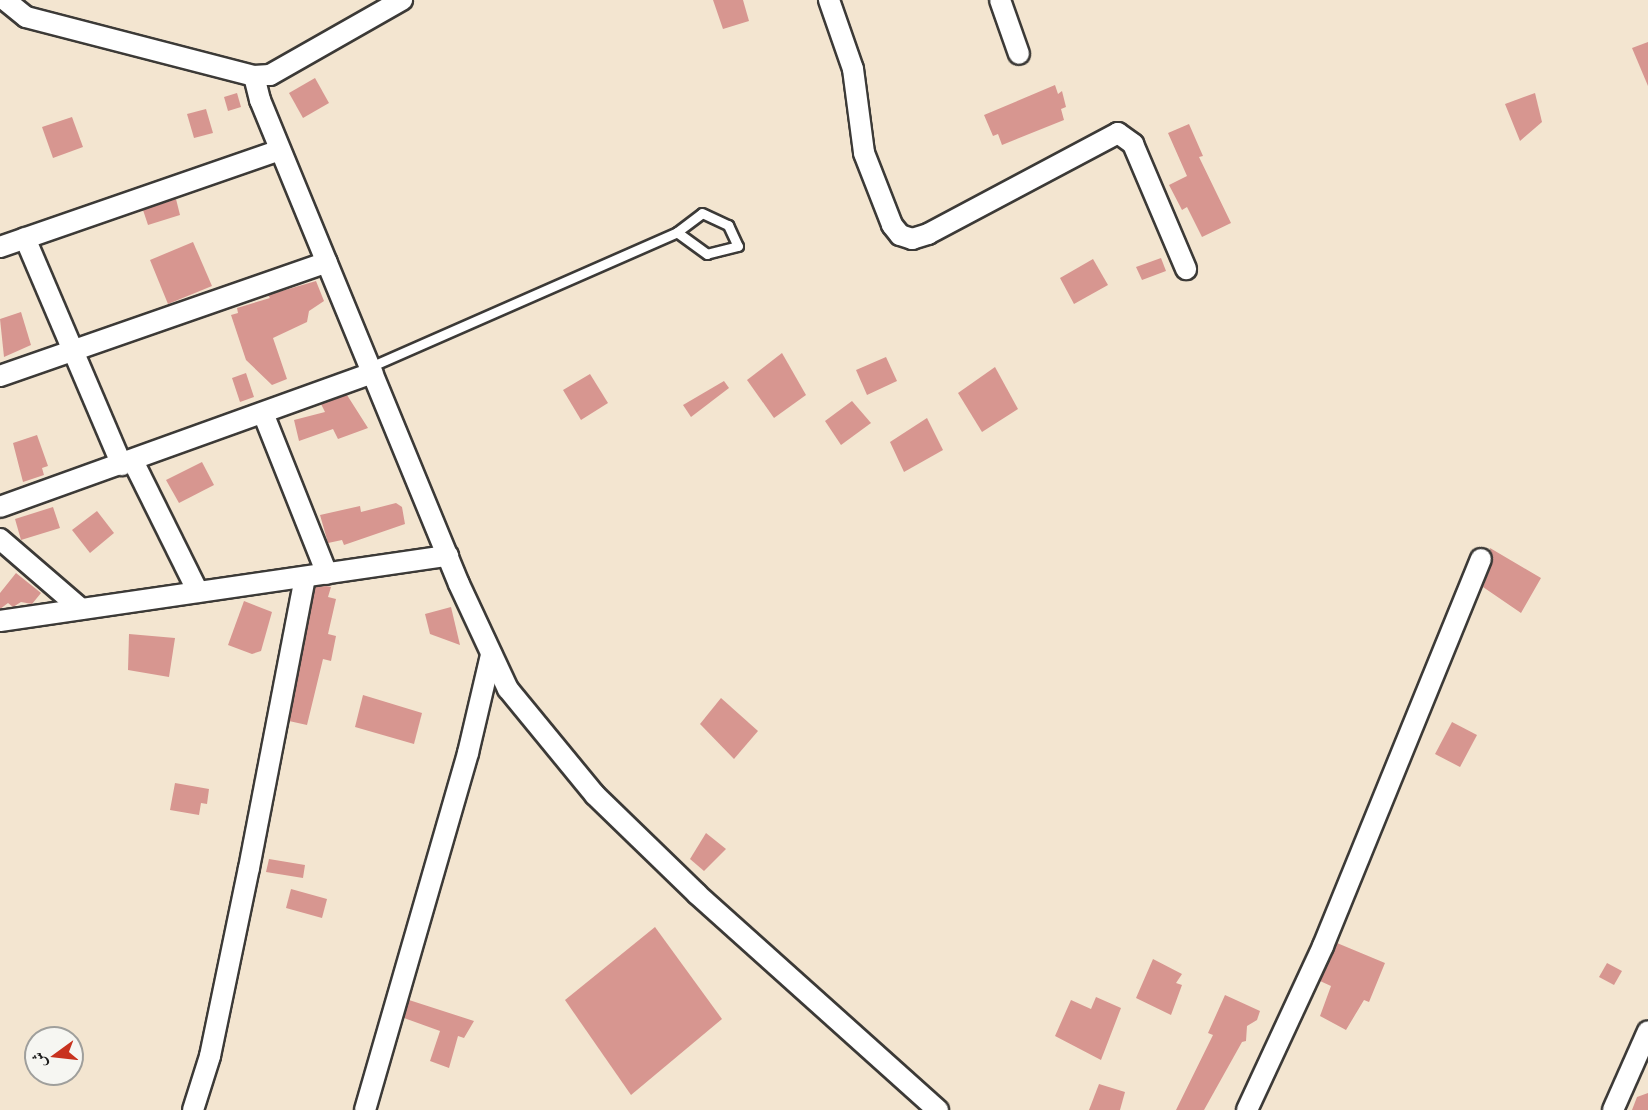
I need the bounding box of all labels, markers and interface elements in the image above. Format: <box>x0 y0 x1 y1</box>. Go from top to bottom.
north arrow <box>24 1026 84 1086</box>
text: ش <box>27 1050 50 1070</box>

